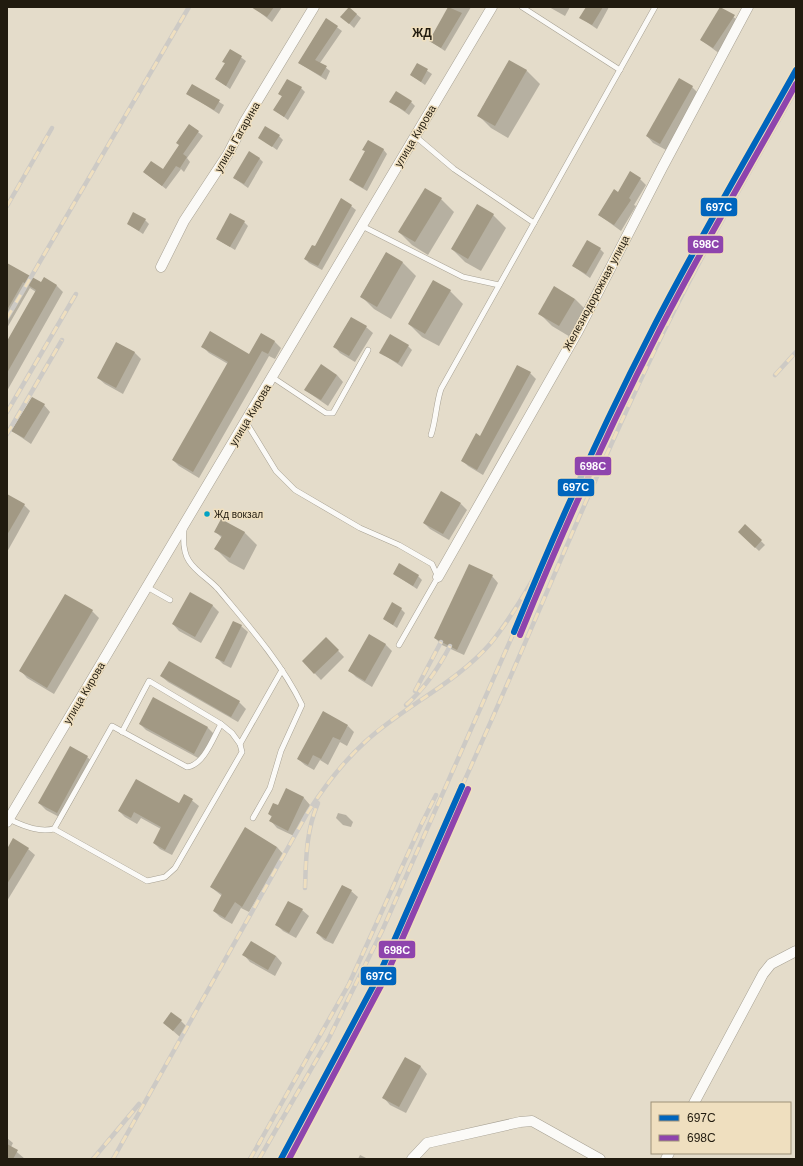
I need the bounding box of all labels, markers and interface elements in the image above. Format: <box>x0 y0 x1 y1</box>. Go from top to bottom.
district label: ЖД <box>411 26 432 40</box>
street label: улица Гагарина <box>212 99 262 174</box>
street label: улица Кирова <box>392 102 439 169</box>
line badge: 697С <box>700 197 738 217</box>
text: 697С <box>706 201 732 213</box>
street label: Железнодорожная улица <box>561 233 632 353</box>
line badge: 698С <box>687 235 724 254</box>
text: 698С <box>693 238 719 250</box>
street label: улица Кирова <box>227 381 274 448</box>
line badge: 698С <box>574 456 612 476</box>
text: 698С <box>580 460 606 472</box>
line badge: 697С <box>557 478 595 497</box>
text: 697С <box>563 481 589 493</box>
marker: Жд вокзал <box>202 509 212 519</box>
place label: Жд вокзал <box>214 509 263 520</box>
street label: улица Кирова <box>61 659 108 726</box>
line badge: 698С <box>378 940 416 959</box>
text: 698С <box>384 944 410 956</box>
line badge: 697С <box>360 966 397 986</box>
text: 697С <box>366 970 392 982</box>
legend <box>651 1102 791 1154</box>
text: 697С <box>687 1111 716 1125</box>
text: 698С <box>687 1131 716 1145</box>

